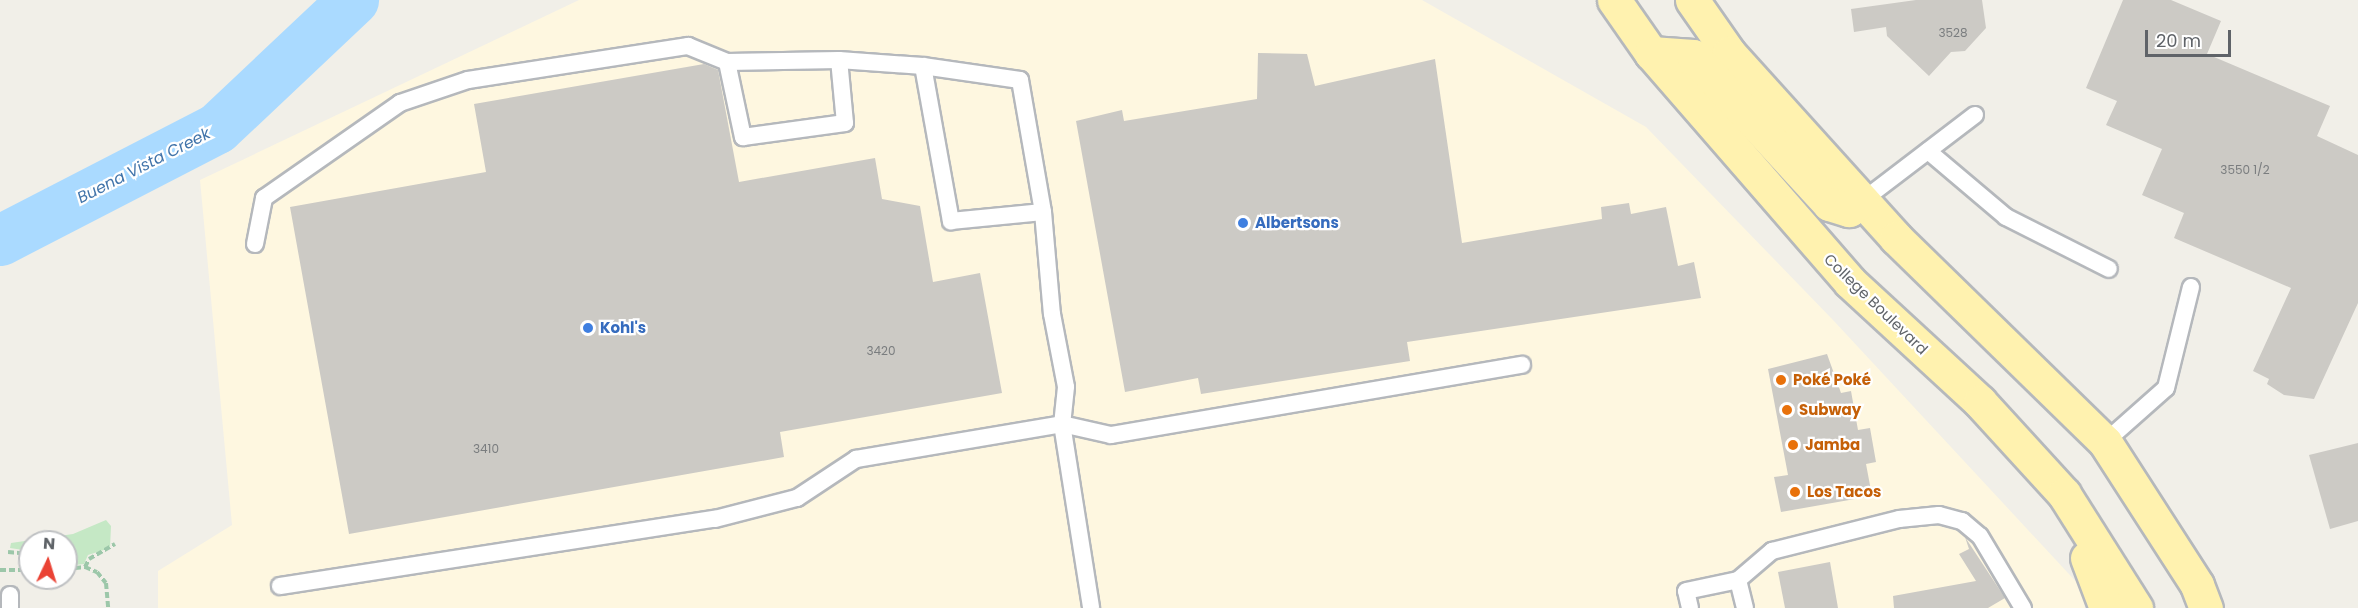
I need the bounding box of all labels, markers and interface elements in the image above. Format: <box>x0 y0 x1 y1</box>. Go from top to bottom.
scale bar <box>2148 18 2234 56</box>
house number: 3528 <box>1938 26 1968 40</box>
text: 20 m <box>2156 28 2201 53</box>
water label: Buena Vista Creek <box>74 124 214 208</box>
house number: 3550 1/2 <box>2220 163 2270 177</box>
place label: Albertsons <box>1255 214 1339 232</box>
marker: Albertsons <box>1236 216 1250 230</box>
street label: College Boulevard <box>1820 250 1932 358</box>
place label: Kohl's <box>600 319 646 337</box>
marker: Kohl's <box>581 321 595 335</box>
house number: 3420 <box>866 344 896 358</box>
place label: Poké Poké <box>1793 371 1871 389</box>
marker: Poké Poké <box>1774 373 1788 387</box>
place label: Subway <box>1799 401 1861 419</box>
marker: Subway <box>1780 403 1794 417</box>
place label: Jamba <box>1805 436 1860 454</box>
marker: Jamba <box>1786 438 1800 452</box>
house number: 3410 <box>473 442 499 456</box>
place label: Los Tacos <box>1807 483 1881 501</box>
marker: Los Tacos <box>1788 485 1802 499</box>
north arrow <box>18 530 78 590</box>
text: N <box>42 532 56 555</box>

